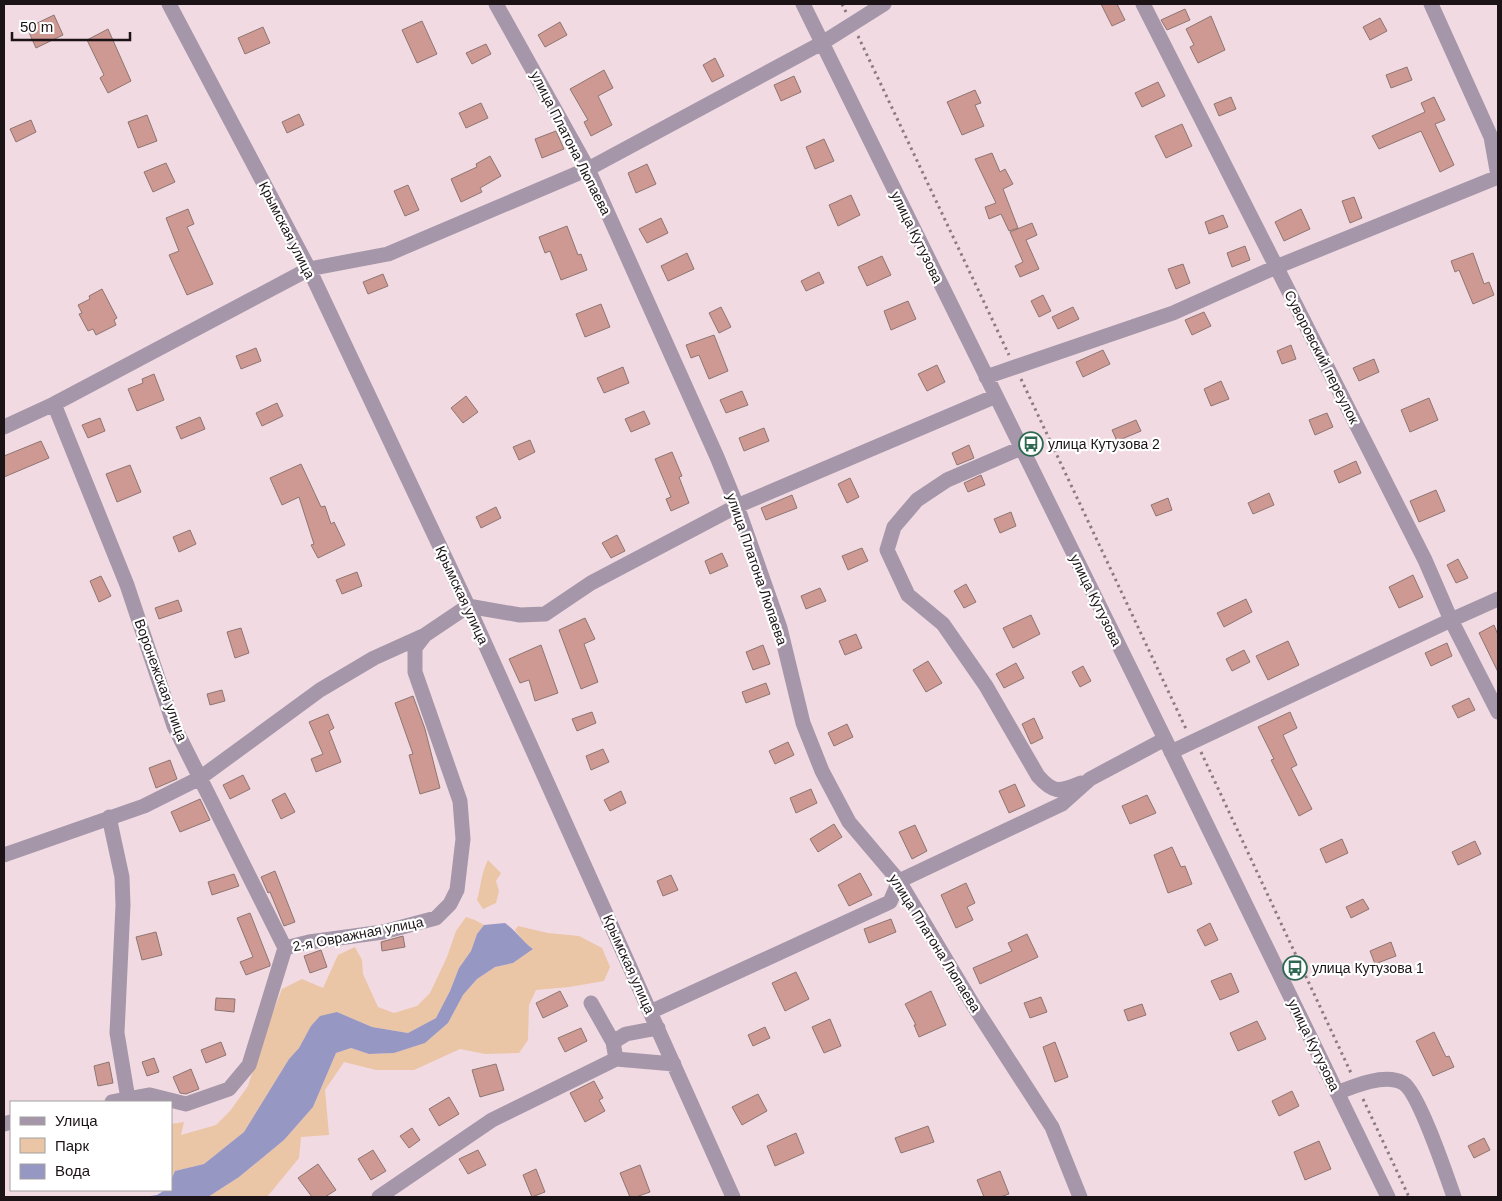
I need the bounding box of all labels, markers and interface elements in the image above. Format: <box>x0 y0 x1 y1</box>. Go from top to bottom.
scale bar <box>12 10 130 42</box>
text: 50 m <box>20 18 53 35</box>
street label: улица Платона Люпаева <box>528 68 614 218</box>
street label: Крымская улица <box>256 179 318 281</box>
street label: улица Кутузова <box>888 188 946 286</box>
street label: Суворовский переулок <box>1281 288 1363 427</box>
bus stop icon: улица Кутузова 2 <box>1018 431 1044 457</box>
place label: улица Кутузова 2 <box>1048 436 1160 452</box>
street label: улица Платона Люпаева <box>723 491 791 647</box>
street label: Крымская улица <box>432 543 492 647</box>
street label: улица Кутузова <box>1067 551 1125 649</box>
street label: Воронежская улица <box>131 617 191 743</box>
street label: улица Платона Люпаева <box>886 871 984 1015</box>
street label: Крымская улица <box>600 912 658 1016</box>
street label: 2-я Овражная улица <box>291 913 425 955</box>
bus stop icon: улица Кутузова 1 <box>1282 955 1308 981</box>
place label: улица Кутузова 1 <box>1312 960 1424 976</box>
street label: улица Кутузова <box>1285 996 1343 1094</box>
legend <box>10 1101 172 1191</box>
text: Улица <box>55 1112 98 1129</box>
text: Парк <box>55 1137 89 1154</box>
text: Вода <box>55 1162 91 1179</box>

